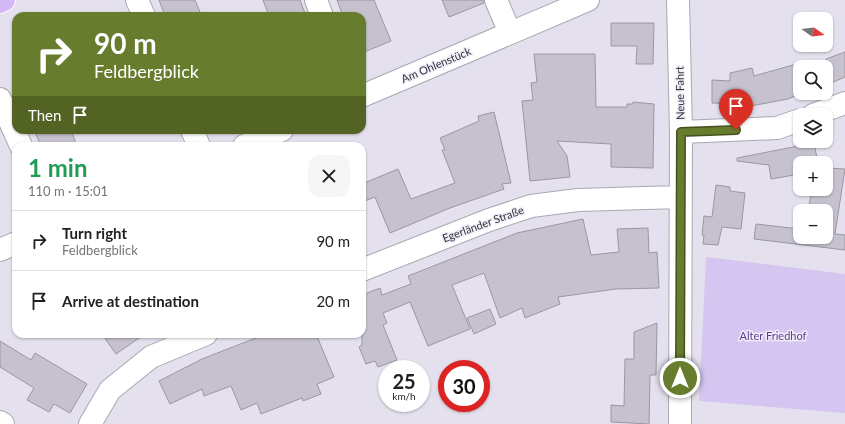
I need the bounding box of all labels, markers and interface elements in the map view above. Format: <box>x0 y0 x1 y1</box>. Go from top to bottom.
north arrow <box>793 12 833 52</box>
map controls <box>793 12 833 244</box>
text: 90 m <box>94 26 157 60</box>
icon: right <box>28 28 80 80</box>
street label: Am Ohlenstück <box>399 44 473 85</box>
text: Feldbergblick <box>94 60 199 82</box>
button: search <box>793 60 833 100</box>
street label: Neue Fahrt <box>673 66 686 120</box>
pin <box>719 89 753 130</box>
icon: arrive <box>725 95 747 117</box>
icon: arrive <box>69 104 91 126</box>
text: Then <box>28 106 61 124</box>
button: layers <box>793 108 833 148</box>
text: 1 min <box>28 153 88 182</box>
button: close <box>308 155 350 197</box>
button: + <box>793 156 833 196</box>
text: 110 m · 15:01 <box>28 183 108 199</box>
street label: Egerländer Straße <box>440 203 525 244</box>
button: − <box>793 204 833 244</box>
text: Turn right <box>62 224 127 242</box>
icon: right <box>28 230 50 252</box>
text: 90 m <box>316 232 350 250</box>
text: Feldbergblick <box>62 242 138 258</box>
icon: arrive <box>28 290 50 312</box>
text: Arrive at destination <box>62 292 199 310</box>
text: 20 m <box>316 292 350 310</box>
park label: Alter Friedhof <box>740 329 807 342</box>
position arrow <box>659 357 701 399</box>
speed limit sign: 30 <box>438 360 490 412</box>
text: 25 <box>392 369 416 393</box>
text: km/h <box>392 390 416 402</box>

